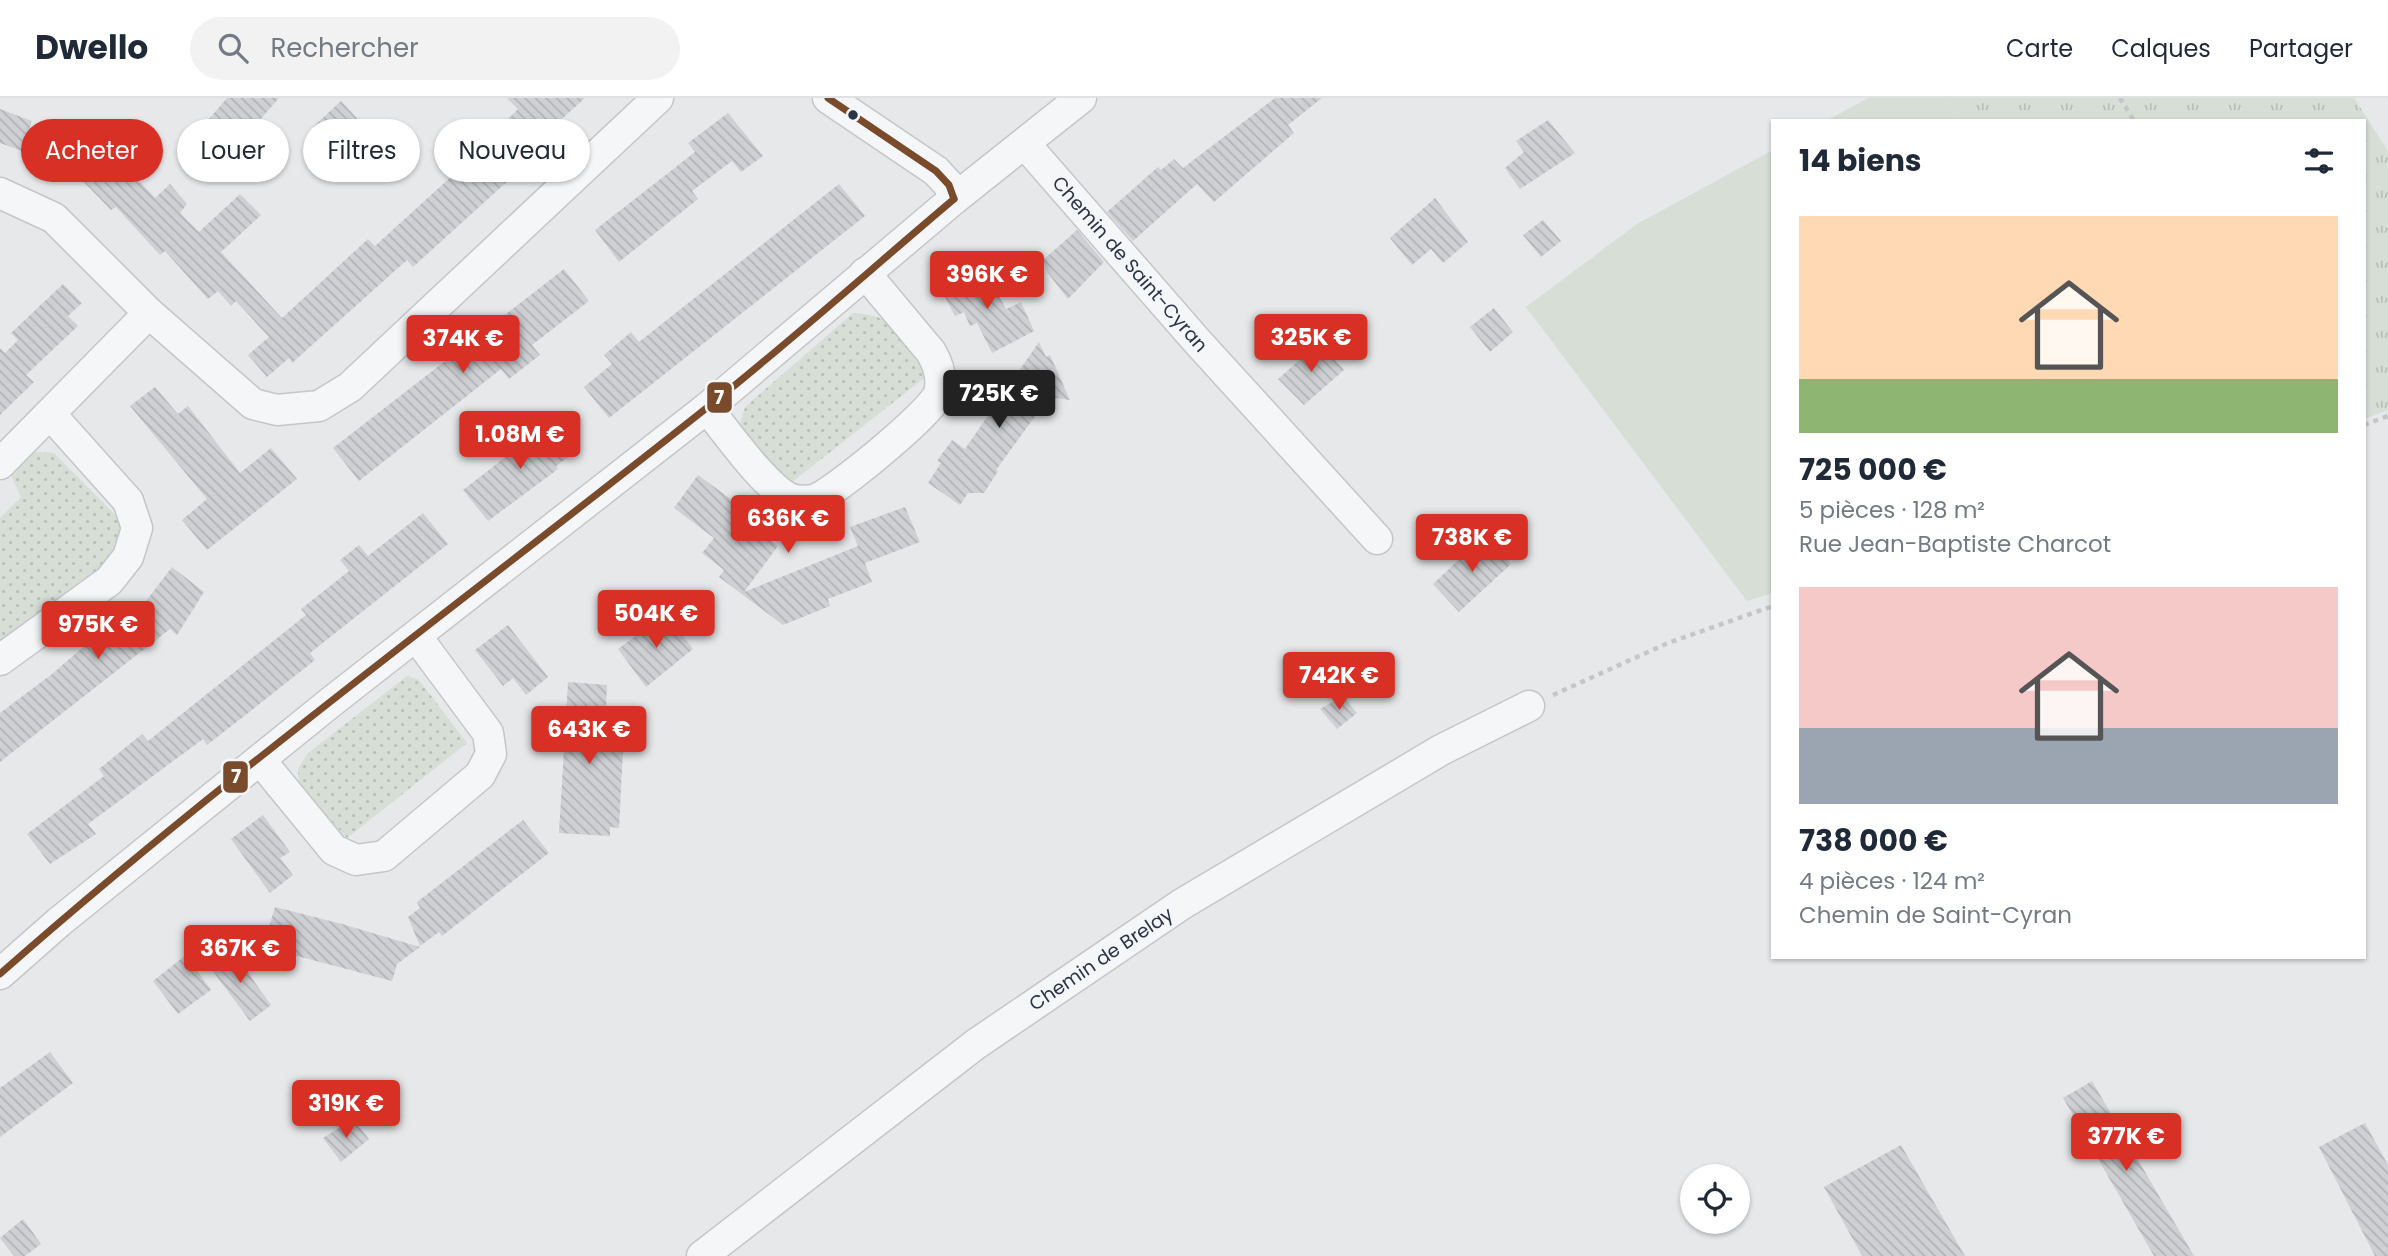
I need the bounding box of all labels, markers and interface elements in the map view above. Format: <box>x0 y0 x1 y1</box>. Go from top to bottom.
search box <box>190 17 680 80</box>
text: Dwello <box>35 24 148 71</box>
icon: search <box>214 29 252 67</box>
text: Rechercher <box>270 30 419 66</box>
text: Carte <box>2006 32 2073 65</box>
text: Calques <box>2111 32 2211 65</box>
text: Partager <box>2249 32 2353 65</box>
unlabelled marker <box>846 108 860 122</box>
chip: Acheter <box>21 119 163 182</box>
chip: Louer <box>177 119 289 182</box>
chip: Filtres <box>303 119 420 182</box>
chip: Nouveau <box>434 119 590 182</box>
text: 14 biens <box>1799 139 1922 182</box>
icon: filters <box>2300 142 2338 180</box>
street label: Chemin de Saint-Cyran <box>1046 170 1214 358</box>
pin: 396K € <box>930 252 1044 311</box>
text: 396K € <box>946 258 1028 290</box>
icon: home <box>2006 262 2132 388</box>
pin: 325K € <box>1254 314 1368 374</box>
pin: 374K € <box>406 316 520 375</box>
text: 325K € <box>1270 321 1352 353</box>
text: 374K € <box>422 322 504 354</box>
pin: 725K € <box>942 370 1056 430</box>
text: 725K € <box>959 377 1039 409</box>
line badge: 7 <box>706 381 733 414</box>
text: 7 <box>714 384 724 411</box>
pin: 1.08M € <box>455 412 585 471</box>
text: 1.08M € <box>475 418 565 450</box>
text: 725 000 € <box>1799 448 1947 491</box>
text: 5 pièces · 128 m² <box>1799 494 1985 526</box>
pin: 636K € <box>731 496 845 555</box>
text: 636K € <box>747 502 829 534</box>
pin: 738K € <box>1415 514 1529 574</box>
text: 738K € <box>1432 521 1512 553</box>
text: Rue Jean-Baptiste Charcot <box>1799 528 2111 560</box>
pin: 504K € <box>599 590 713 650</box>
text: 504K € <box>614 597 698 629</box>
pin: 975K € <box>41 602 155 661</box>
text: 975K € <box>58 608 138 640</box>
icon: home <box>2006 633 2132 759</box>
pin: 742K € <box>1282 652 1396 712</box>
text: 742K € <box>1299 659 1379 691</box>
pin: 643K € <box>532 706 646 766</box>
text: 643K € <box>547 713 631 745</box>
line badge: 7 <box>222 760 249 794</box>
text: 7 <box>231 763 241 790</box>
text: 738 000 € <box>1799 819 1948 862</box>
text: 4 pièces · 124 m² <box>1799 865 1985 897</box>
text: Chemin de Saint-Cyran <box>1799 899 2072 931</box>
street label: Chemin de Brelay <box>1024 901 1179 1017</box>
pin: 367K € <box>183 926 297 985</box>
text: 367K € <box>200 932 280 964</box>
pin: 319K € <box>289 1080 403 1140</box>
text: 319K € <box>308 1087 384 1119</box>
pin: 377K € <box>2069 1114 2183 1173</box>
text: 377K € <box>2087 1120 2165 1152</box>
map controls <box>1680 1164 1750 1234</box>
button: locate <box>1680 1164 1750 1234</box>

